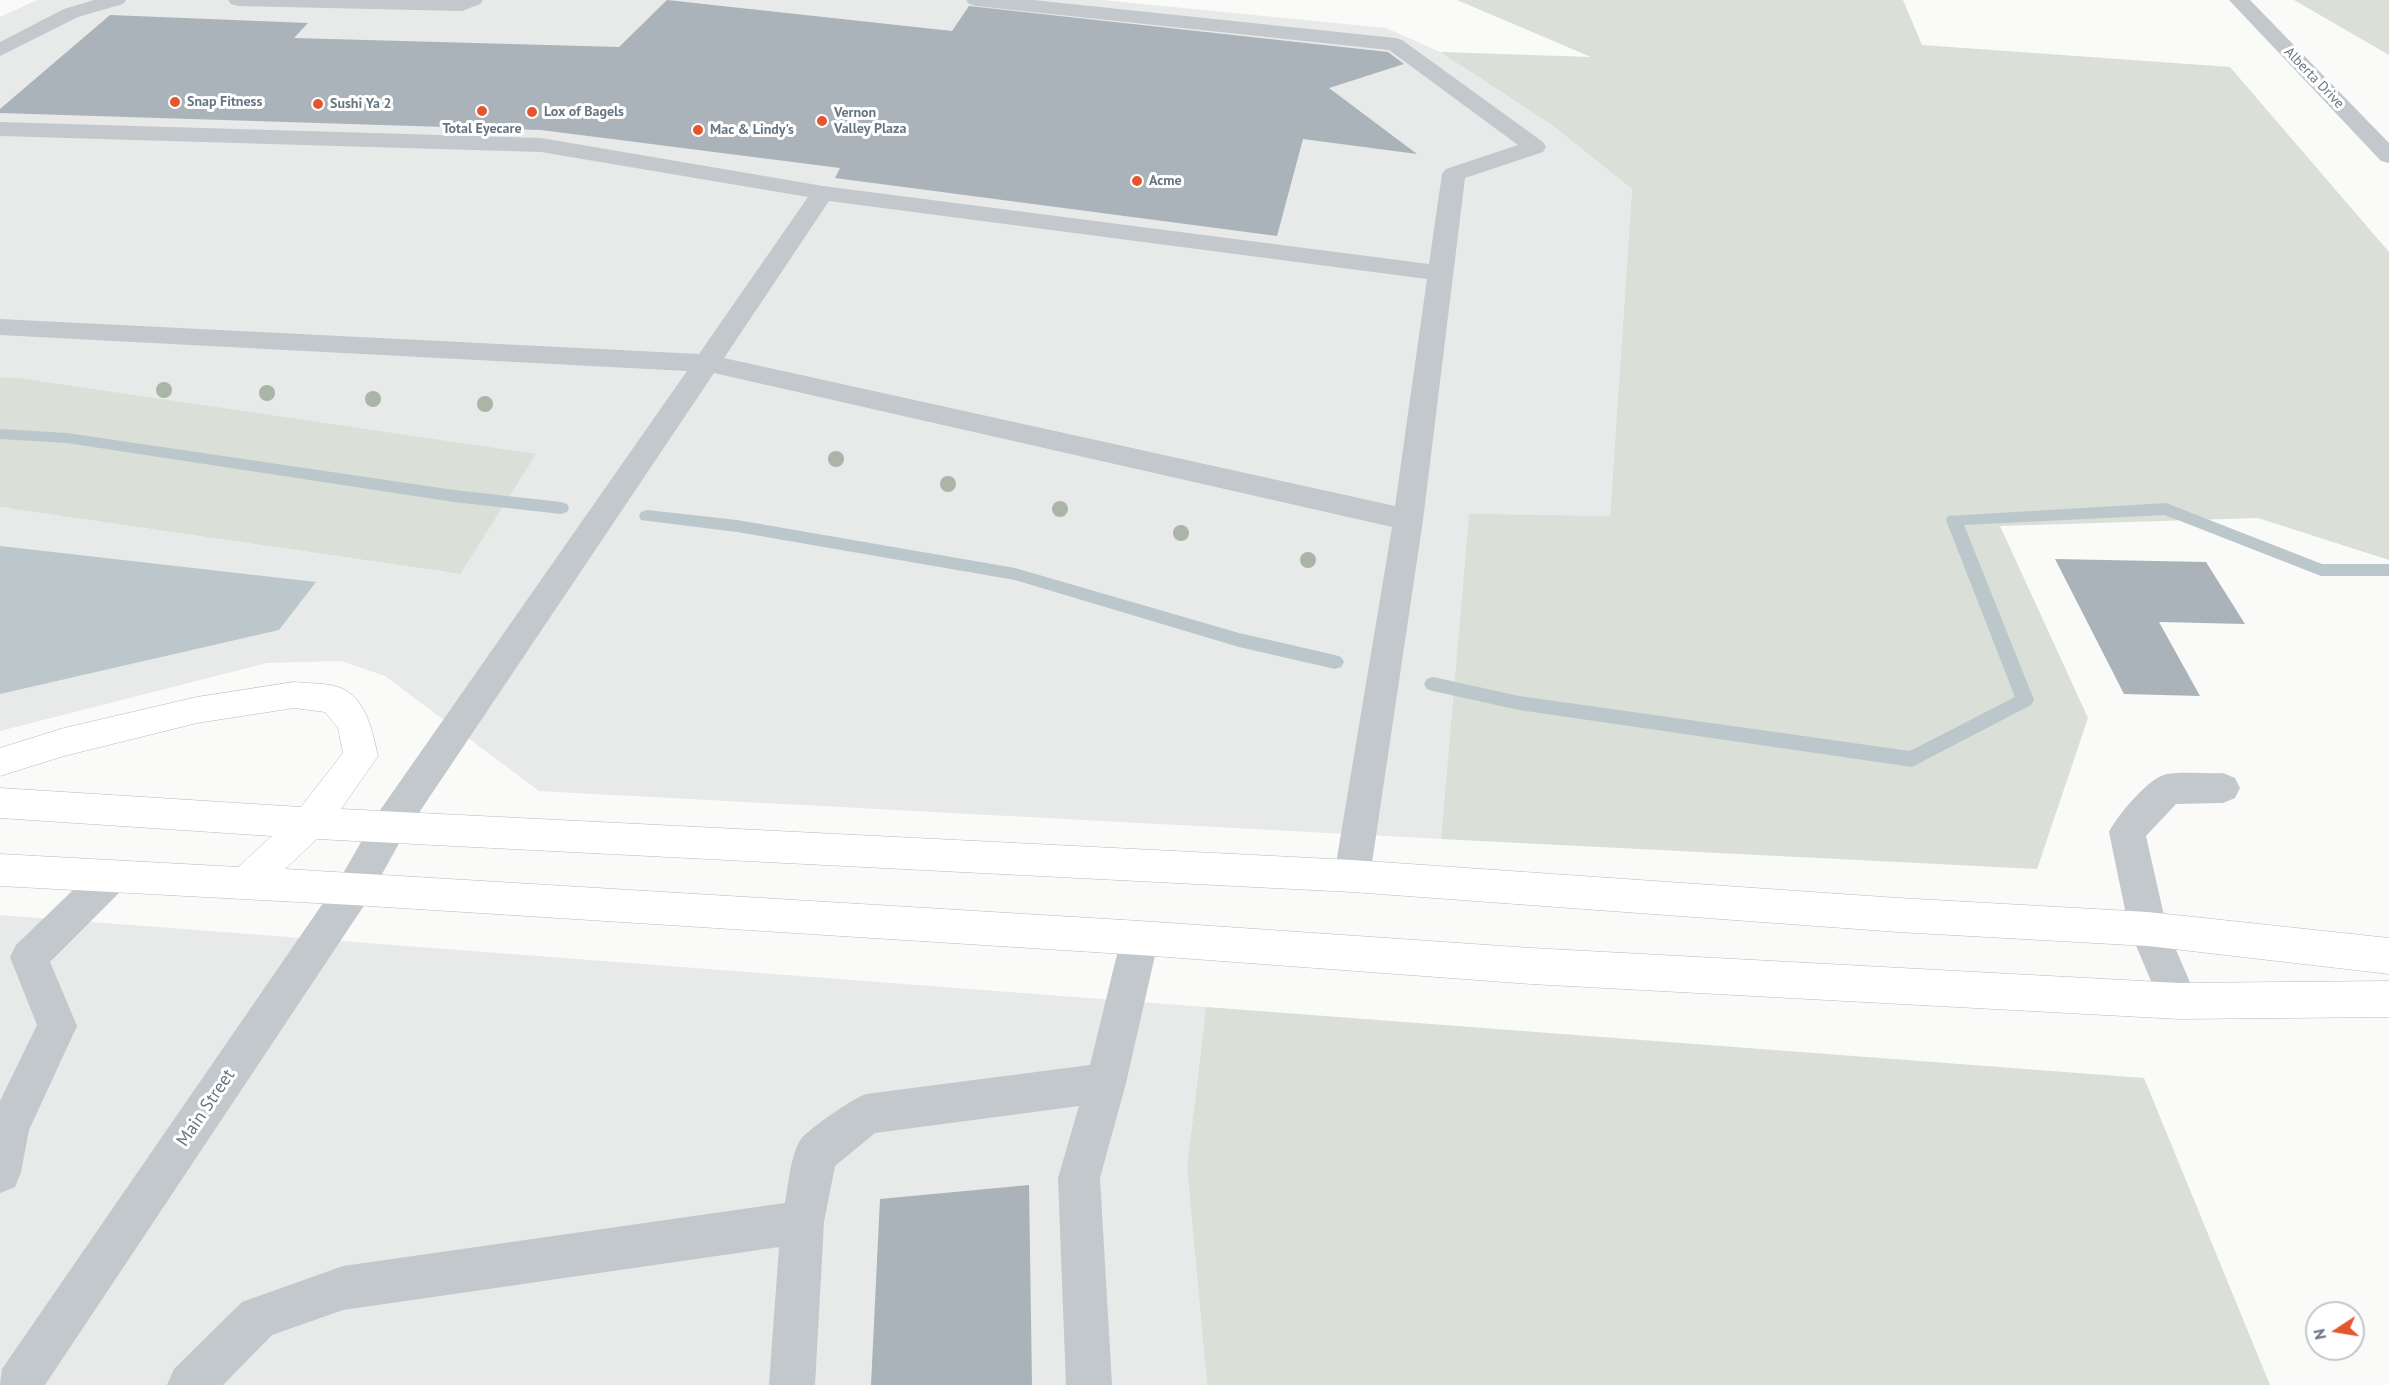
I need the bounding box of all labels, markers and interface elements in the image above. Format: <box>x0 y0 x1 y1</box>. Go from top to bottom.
street label: Alberta Drive <box>2281 44 2347 112</box>
place label: Snap Fitness <box>187 94 262 110</box>
marker: Snap Fitness <box>168 95 182 109</box>
place label: Sushi Ya 2 <box>330 96 392 112</box>
marker: Sushi Ya 2 <box>311 97 325 111</box>
marker: Total Eyecare <box>475 104 489 118</box>
place label: Lox of Bagels <box>544 104 624 120</box>
marker: Lox of Bagels <box>525 105 539 119</box>
place label: Vernon Valley Plaza <box>834 105 906 138</box>
marker: Vernon Valley Plaza <box>815 114 829 128</box>
place label: Total Eyecare <box>442 121 522 137</box>
place label: Mac & Lindy's <box>710 122 794 138</box>
marker: Mac & Lindy's <box>691 123 705 137</box>
place label: Acme <box>1149 173 1182 189</box>
marker: Acme <box>1130 174 1144 188</box>
street label: Main Street <box>172 1065 240 1151</box>
north arrow <box>2305 1301 2365 1361</box>
text: N <box>2308 1327 2330 1342</box>

